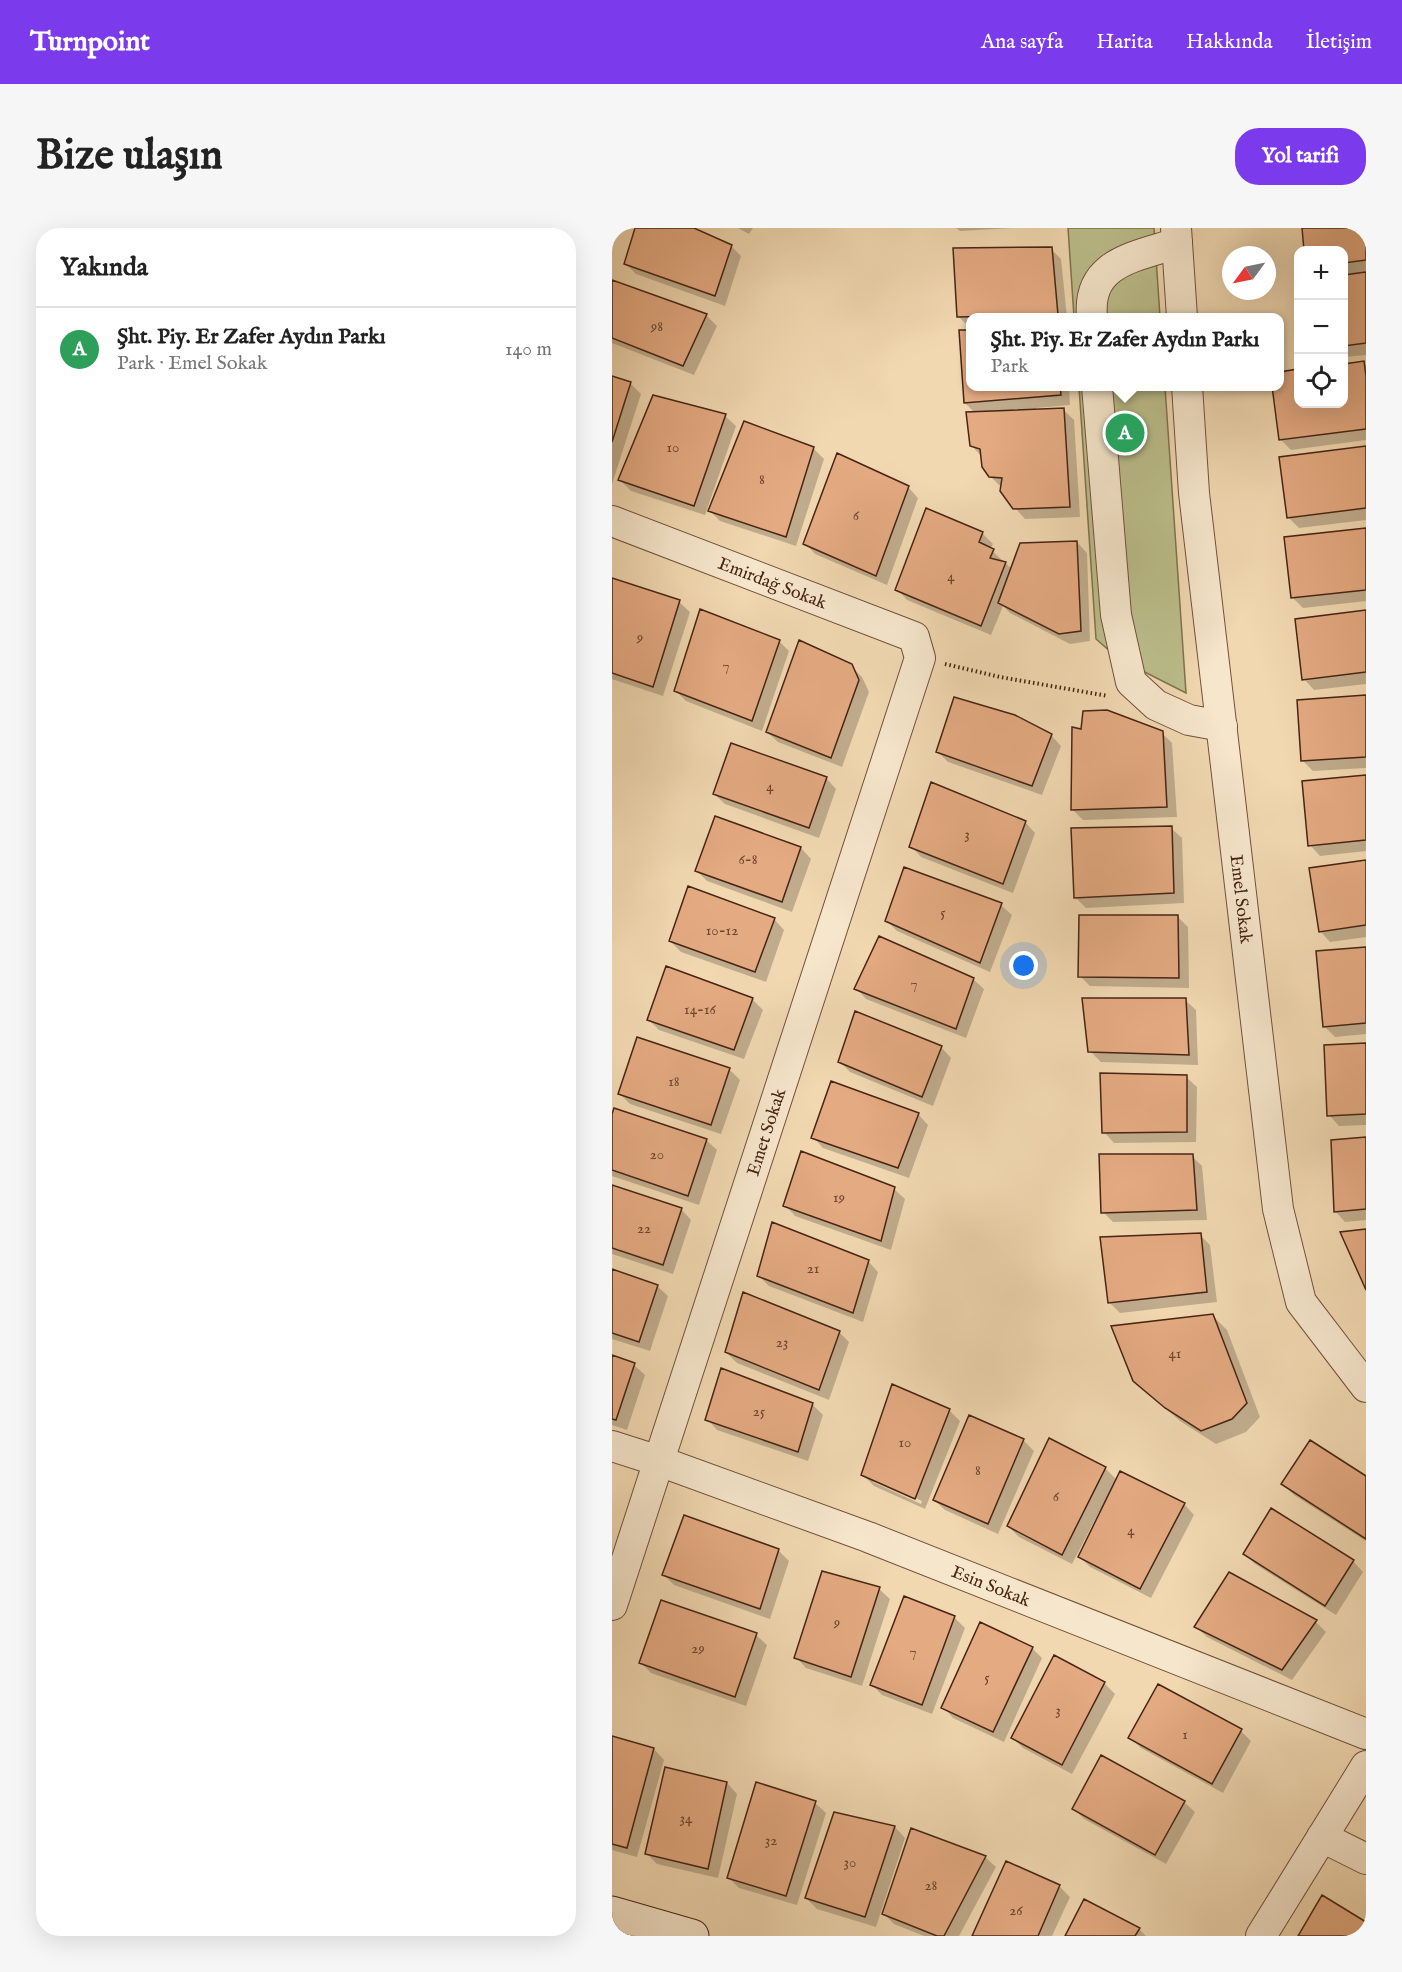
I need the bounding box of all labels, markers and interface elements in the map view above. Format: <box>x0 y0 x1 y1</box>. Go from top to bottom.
text: Turnpoint <box>30 25 150 60</box>
text: Ana sayfa <box>981 29 1063 56</box>
text: Harita <box>1096 29 1153 56</box>
text: Hakkında <box>1186 29 1273 56</box>
text: İletişim <box>1306 29 1372 56</box>
button: Yol tarifi <box>1235 128 1366 185</box>
text: Bize ulaşın <box>36 130 223 183</box>
north arrow <box>1222 246 1276 300</box>
map controls <box>1294 246 1348 408</box>
button: + <box>1294 246 1348 300</box>
text: Yakında <box>60 251 148 284</box>
button: − <box>1294 300 1348 354</box>
popup <box>966 313 1284 391</box>
house number: 98 <box>650 317 663 336</box>
text: Şht. Piy. Er Zafer Aydın Parkı <box>117 323 386 351</box>
text: Şht. Piy. Er Zafer Aydın Parkı <box>991 326 1259 354</box>
text: A <box>73 337 86 362</box>
text: 140 m <box>505 337 552 362</box>
text: Park · Emel Sokak <box>117 351 267 376</box>
text: Park <box>991 354 1029 379</box>
button: locate <box>1294 354 1348 408</box>
pin: A <box>1106 410 1144 456</box>
house number: 10 <box>667 438 679 457</box>
house number: 8 <box>759 470 765 489</box>
house number: 6 <box>853 506 860 525</box>
street label: Emirdağ Sokak <box>714 553 830 616</box>
house number: 4 <box>947 567 955 586</box>
house number: 9 <box>636 628 643 647</box>
house number: 7 <box>722 656 730 675</box>
house number: 4 <box>766 777 774 796</box>
house number: 3 <box>964 825 970 844</box>
house number: 6-8 <box>738 850 758 869</box>
street label: Emel Sokak <box>1224 853 1257 945</box>
house number: 5 <box>940 903 946 922</box>
house number: 10-12 <box>706 921 738 940</box>
your location <box>1009 951 1038 980</box>
house number: 7 <box>910 974 918 993</box>
house number: 14-16 <box>684 1000 717 1019</box>
house number: 18 <box>668 1072 680 1091</box>
street label: Emet Sokak <box>742 1085 792 1179</box>
house number: 20 <box>650 1145 664 1164</box>
house number: 19 <box>833 1188 845 1207</box>
house number: 22 <box>637 1219 651 1238</box>
house number: 21 <box>807 1259 819 1278</box>
house number: 23 <box>776 1333 788 1352</box>
house number: 41 <box>1169 1344 1181 1363</box>
house number: 25 <box>753 1402 766 1421</box>
house number: 10 <box>899 1433 911 1452</box>
house number: 8 <box>975 1461 981 1480</box>
house number: 6 <box>1053 1487 1060 1506</box>
house number: 4 <box>1127 1521 1135 1540</box>
street label: Esin Sokak <box>948 1561 1034 1613</box>
house number: 9 <box>833 1613 840 1632</box>
house number: 29 <box>691 1639 705 1658</box>
house number: 7 <box>909 1642 917 1661</box>
house number: 5 <box>984 1668 990 1687</box>
house number: 3 <box>1055 1701 1061 1720</box>
house number: 1 <box>1182 1725 1188 1744</box>
house number: 34 <box>680 1809 693 1828</box>
house number: 32 <box>765 1831 777 1850</box>
house number: 30 <box>844 1853 856 1872</box>
house number: 28 <box>925 1876 938 1895</box>
house number: 26 <box>1009 1901 1023 1920</box>

